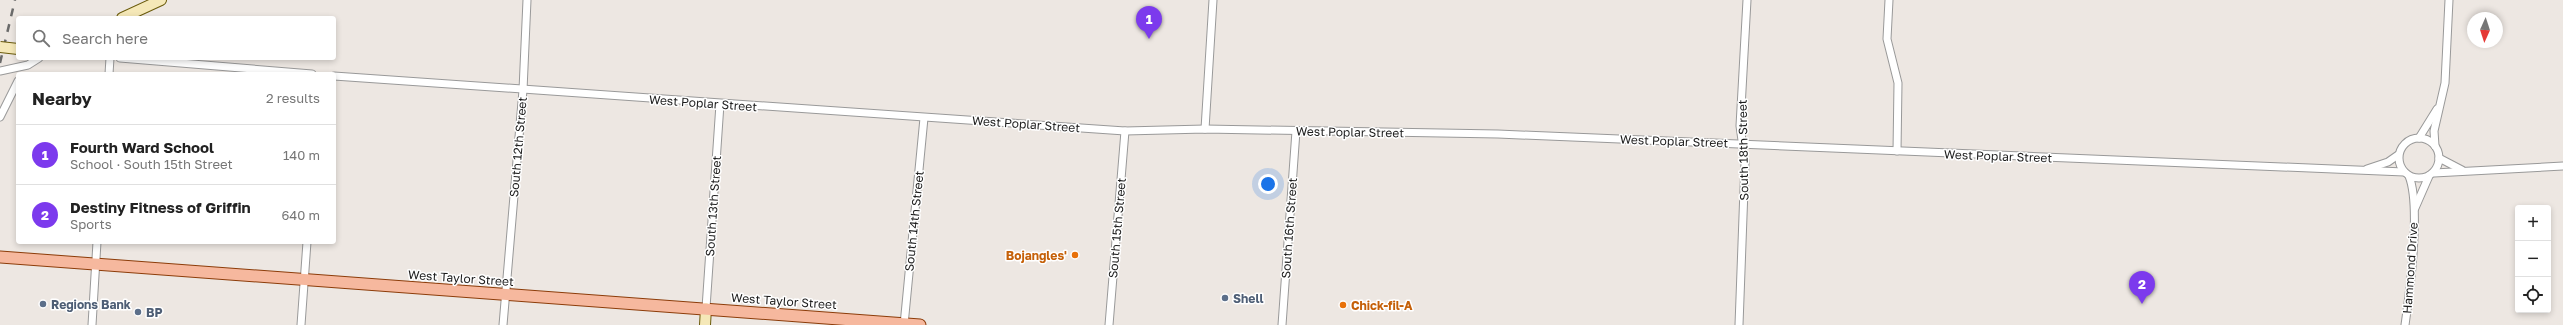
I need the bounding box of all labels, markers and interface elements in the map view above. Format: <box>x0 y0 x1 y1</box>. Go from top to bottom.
pin: 1 <box>1136 6 1162 39</box>
north arrow <box>2467 12 2503 48</box>
search box <box>16 16 336 60</box>
icon: search <box>30 27 52 49</box>
text: Search here <box>62 29 148 47</box>
text: Nearby <box>32 88 92 109</box>
text: 2 results <box>266 90 320 106</box>
street label: West Poplar Street <box>648 92 758 114</box>
street label: South 12th Street <box>506 96 530 198</box>
street label: South 18th Street <box>1735 99 1751 201</box>
street label: West Poplar Street <box>971 113 1081 135</box>
street label: West Poplar Street <box>1296 124 1404 140</box>
street label: West Poplar Street <box>1620 132 1729 150</box>
text: Fourth Ward School <box>70 138 214 156</box>
text: 1 <box>42 147 48 163</box>
text: 140 m <box>283 147 320 163</box>
street label: West Poplar Street <box>1944 147 2053 165</box>
street label: South 13th Street <box>702 155 724 257</box>
text: School · South 15th Street <box>70 156 233 172</box>
street label: South 14th Street <box>901 170 927 272</box>
your location <box>1258 174 1278 194</box>
street label: South 15th Street <box>1105 177 1129 279</box>
street label: South 16th Street <box>1278 177 1300 279</box>
text: Destiny Fitness of Griffin <box>70 198 251 216</box>
map controls <box>2515 205 2551 313</box>
button: + <box>2515 205 2551 241</box>
text: 2 <box>41 207 49 223</box>
text: 640 m <box>281 207 320 223</box>
text: Sports <box>70 216 112 232</box>
street label: Hammond Drive <box>2399 222 2421 314</box>
button: − <box>2515 241 2551 277</box>
place label: Bojangles' <box>1006 248 1067 263</box>
marker: Bojangles' <box>1070 250 1080 260</box>
street label: West Taylor Street <box>408 267 515 289</box>
pin: 2 <box>2129 271 2155 304</box>
button: locate <box>2515 277 2551 313</box>
street label: West Taylor Street <box>731 290 838 312</box>
place label: Shell <box>1233 291 1263 306</box>
marker: Shell <box>1220 293 1230 303</box>
place label: Regions Bank <box>51 297 131 312</box>
place label: Chick-fil-A <box>1351 298 1413 313</box>
marker: Regions Bank <box>38 299 48 309</box>
marker: Chick-fil-A <box>1338 300 1348 310</box>
place label: BP <box>146 305 163 320</box>
marker: BP <box>133 307 143 317</box>

